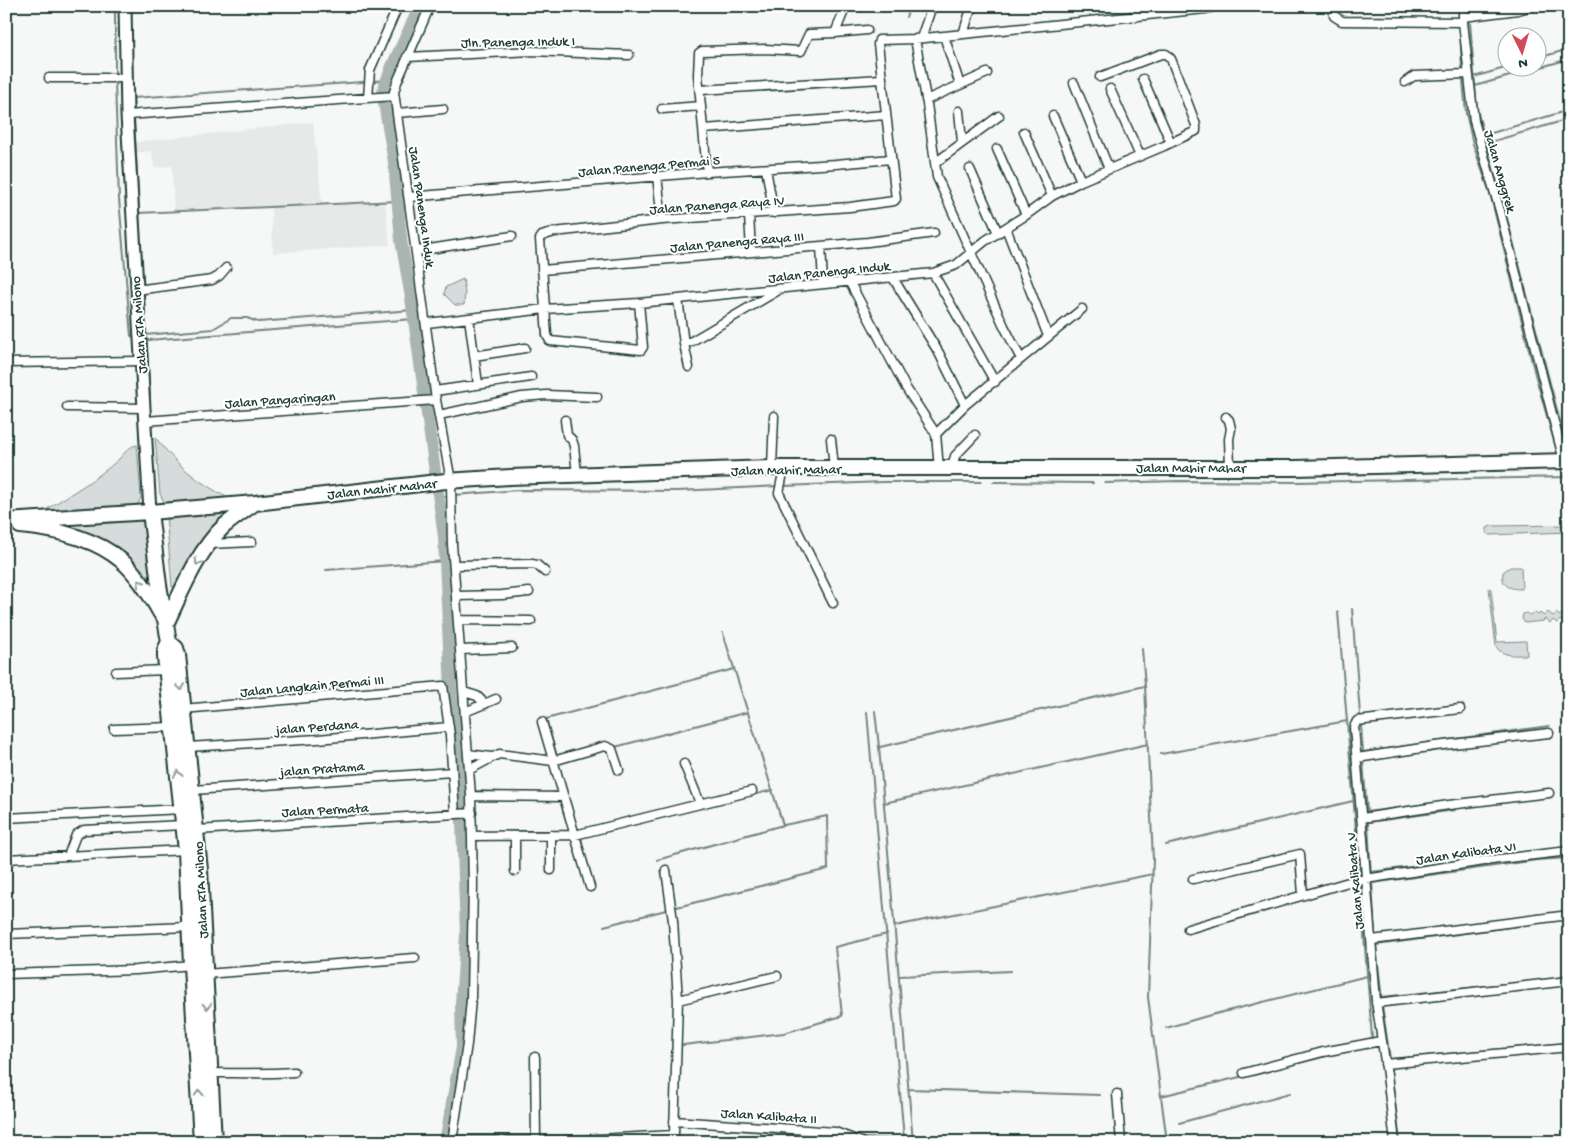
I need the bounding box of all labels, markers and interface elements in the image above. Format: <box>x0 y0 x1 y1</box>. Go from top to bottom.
north arrow <box>1498 28 1548 78</box>
street label: Jln.Panenga Induk I <box>461 34 575 53</box>
text: N <box>1518 54 1528 71</box>
street label: Jalan Anggrek <box>1479 128 1519 217</box>
street label: Jalan Panenga Induk <box>404 146 438 271</box>
street label: Jalan Panenga Permai 5 <box>578 153 721 182</box>
street label: Jalan Panenga Raya IV <box>649 193 785 220</box>
street label: Jalan Panenga Raya III <box>670 229 805 258</box>
street label: Jalan Panenga Induk <box>768 258 893 288</box>
street label: Jalan RTA Milono <box>129 276 152 374</box>
street label: Jalan Pangaringan <box>224 389 336 414</box>
street label: Jalan Mahir Mahar <box>1136 461 1247 478</box>
street label: Jalan Mahir Mahar <box>731 462 842 481</box>
street label: Jalan Mahir Mahar <box>327 476 439 505</box>
one-way arrow <box>195 557 204 566</box>
one-way arrow <box>137 579 146 589</box>
street label: Jalan Langkain Permai III <box>239 673 385 702</box>
one-way arrow <box>175 683 186 691</box>
street label: jalan Perdana <box>273 717 360 740</box>
street label: jalan Pratama <box>278 759 366 782</box>
one-way arrow <box>173 770 184 778</box>
street label: Jalan Permata <box>281 801 370 822</box>
street label: Jalan Kalibata V <box>1344 831 1369 930</box>
street label: Jalan Kalibata VI <box>1415 839 1517 870</box>
street label: Jalan RTA Milono <box>191 841 214 939</box>
one-way arrow <box>201 1002 212 1010</box>
one-way arrow <box>193 1089 204 1097</box>
street label: Jalan Kalibata II <box>720 1106 817 1129</box>

